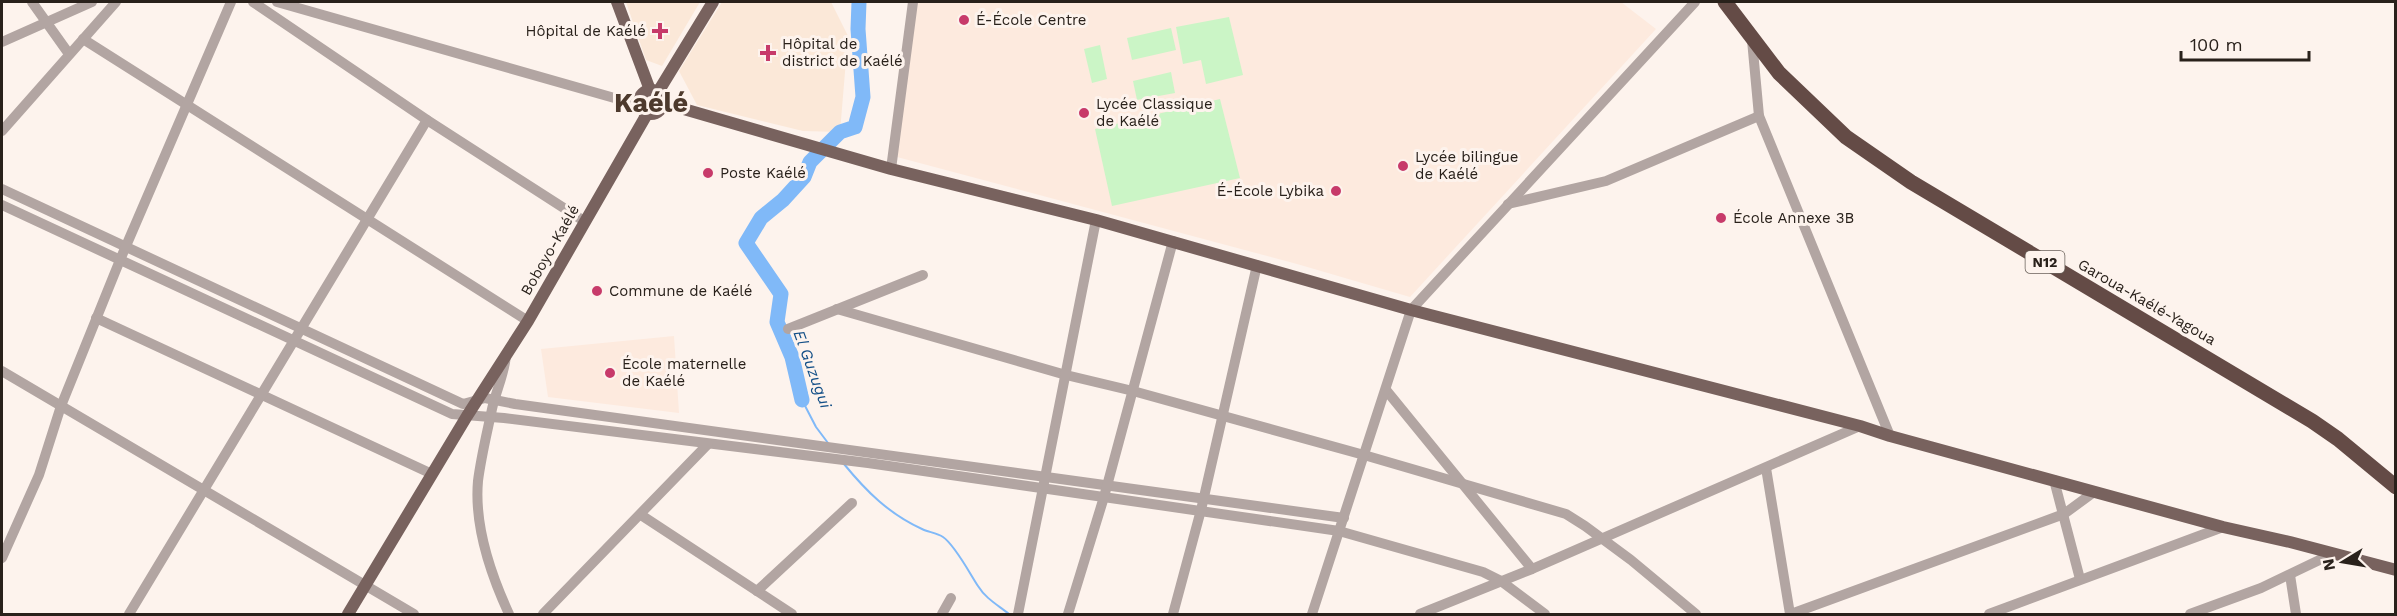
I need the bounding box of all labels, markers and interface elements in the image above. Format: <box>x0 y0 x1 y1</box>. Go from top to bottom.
place label: É-École Centre <box>976 11 1087 29</box>
marker: É-École Centre <box>957 13 971 27</box>
place label: Hôpital de Kaélé <box>526 22 646 40</box>
marker: Hôpital de Kaélé <box>651 22 669 40</box>
scale bar <box>2181 24 2308 62</box>
text: 100 m <box>2190 34 2243 55</box>
place label: Hôpital de district de Kaélé <box>782 35 903 70</box>
marker: Hôpital de district de Kaélé <box>759 44 777 62</box>
district label: Kaélé <box>614 87 688 119</box>
place label: Lycée Classique de Kaélé <box>1096 95 1213 130</box>
marker: Lycée Classique de Kaélé <box>1077 106 1091 120</box>
place label: Lycée bilingue de Kaélé <box>1415 148 1518 183</box>
marker: Lycée bilingue de Kaélé <box>1396 159 1410 173</box>
place label: Poste Kaélé <box>720 164 806 182</box>
marker: Poste Kaélé <box>701 166 715 180</box>
place label: É-École Lybika <box>1217 182 1324 200</box>
marker: É-École Lybika <box>1329 184 1343 198</box>
street label: Boboyo-Kaélé <box>517 202 583 298</box>
place label: École Annexe 3B <box>1733 209 1854 227</box>
marker: École Annexe 3B <box>1714 211 1728 225</box>
road number: N12 <box>2026 251 2064 273</box>
street label: Garoua-Kaélé-Yagoua <box>2075 255 2220 349</box>
place label: Commune de Kaélé <box>609 282 752 300</box>
marker: Commune de Kaélé <box>590 284 604 298</box>
water label: El Guzugui <box>790 327 836 412</box>
place label: École maternelle de Kaélé <box>622 355 746 390</box>
marker: École maternelle de Kaélé <box>603 366 617 380</box>
north arrow <box>2313 532 2373 592</box>
text: N <box>2318 557 2339 572</box>

